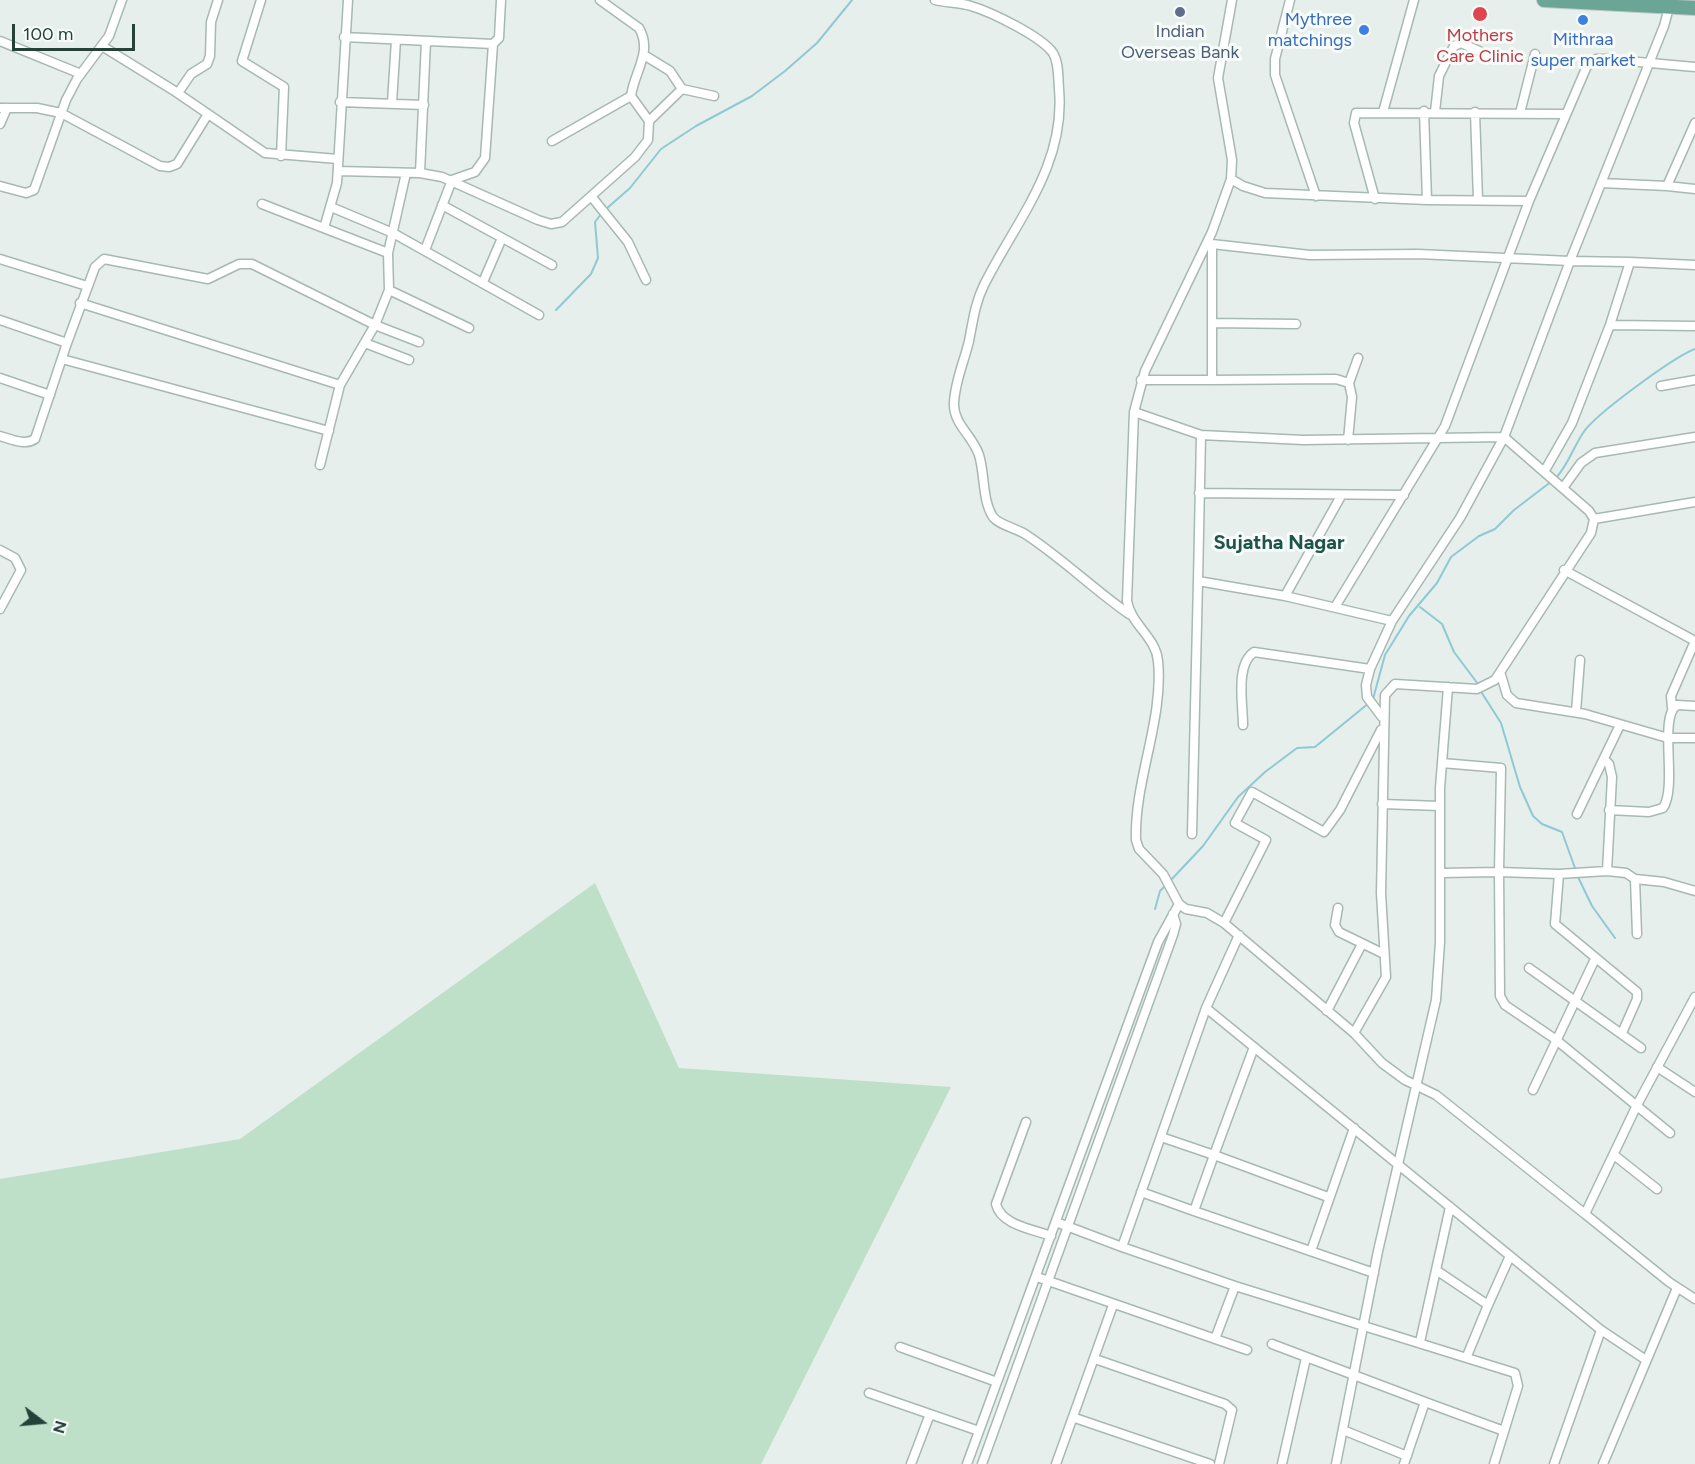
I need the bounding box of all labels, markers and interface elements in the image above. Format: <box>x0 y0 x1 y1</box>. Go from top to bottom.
marker: Indian Overseas Bank <box>1173 5 1187 19</box>
marker: Mothers Care Clinic <box>1471 5 1489 23</box>
place label: Mythree matchings <box>1268 9 1352 52</box>
scale bar <box>15 12 138 50</box>
marker: Mithraa super market <box>1576 13 1590 27</box>
place label: Indian Overseas Bank <box>1121 21 1239 63</box>
text: 100 m <box>23 23 73 45</box>
marker: Mythree matchings <box>1357 23 1371 37</box>
place label: Mothers Care Clinic <box>1436 25 1524 68</box>
place label: Mithraa super market <box>1530 29 1636 72</box>
district label: Sujatha Nagar <box>1213 531 1345 555</box>
north arrow <box>12 1392 72 1452</box>
text: N <box>49 1419 71 1436</box>

